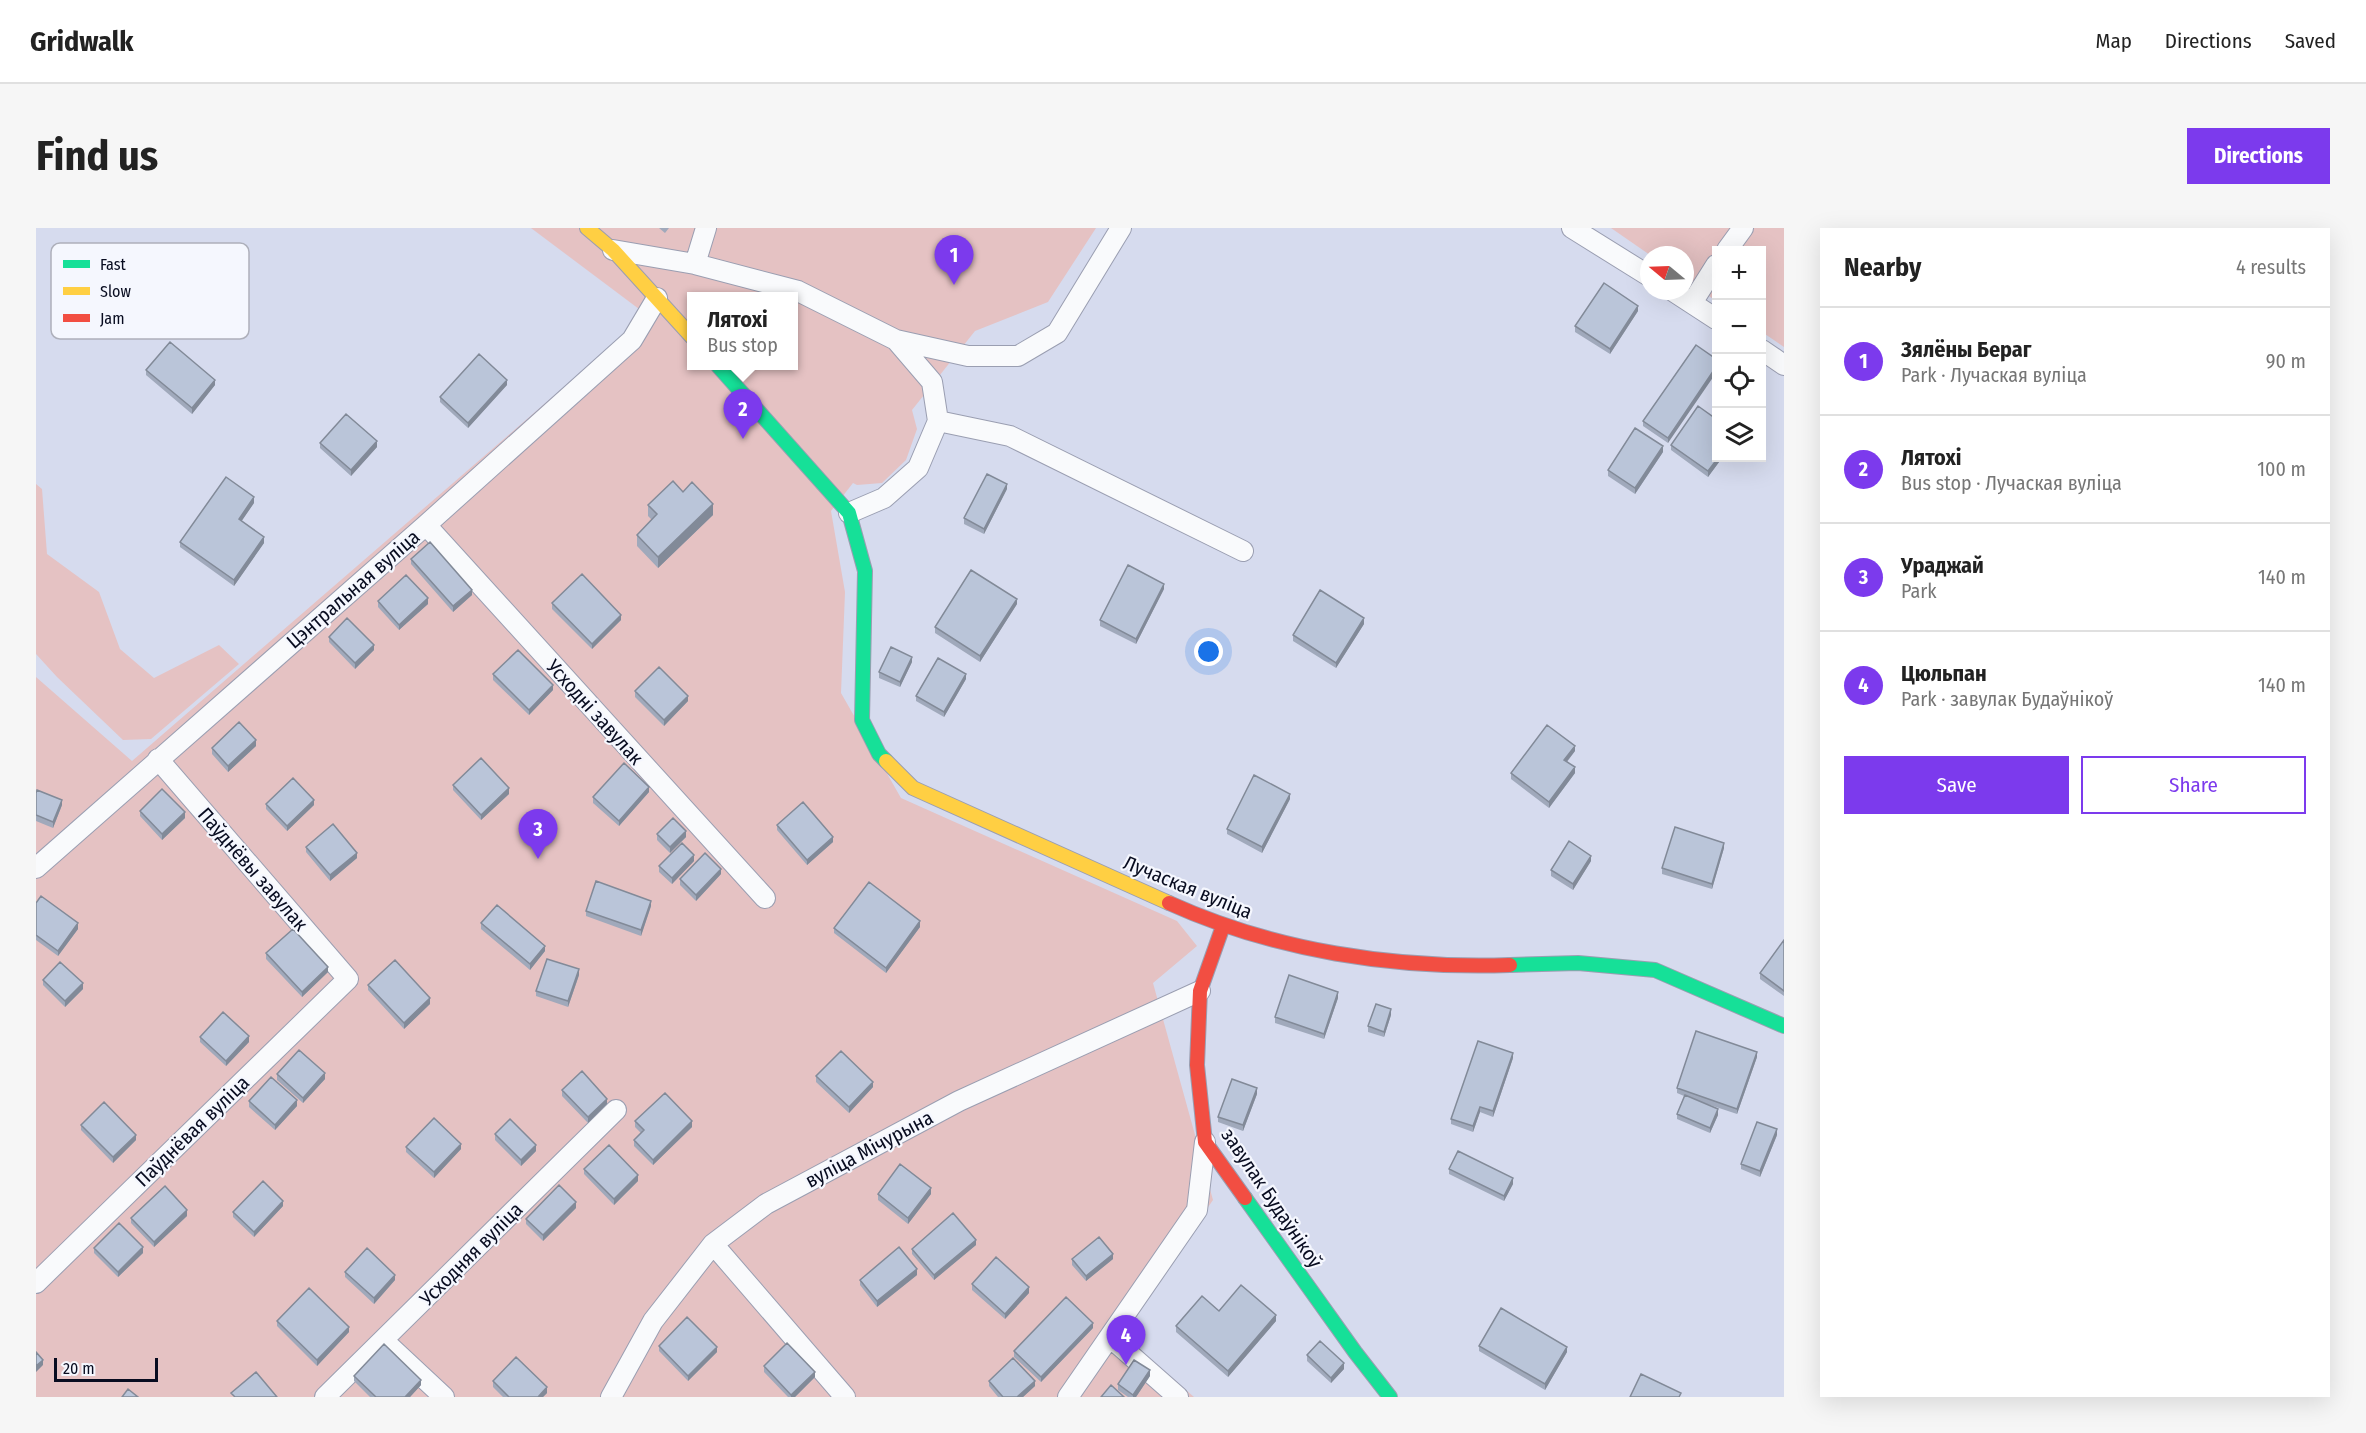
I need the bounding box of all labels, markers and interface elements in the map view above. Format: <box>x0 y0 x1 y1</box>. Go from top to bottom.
text: Gridwalk <box>30 25 134 58</box>
text: Map <box>2095 28 2132 54</box>
text: Directions <box>2165 28 2252 54</box>
text: Saved <box>2285 28 2336 54</box>
button: Directions <box>2187 128 2330 184</box>
text: Find us <box>36 131 158 181</box>
pin: 1 <box>934 236 974 285</box>
legend <box>51 243 249 339</box>
north arrow <box>1640 246 1694 300</box>
map controls <box>1712 246 1766 462</box>
button: + <box>1712 246 1766 300</box>
text: Nearby <box>1844 252 1921 283</box>
text: Fast <box>100 255 127 274</box>
text: 4 results <box>2236 255 2306 279</box>
text: Slow <box>100 282 131 301</box>
popup <box>687 292 798 370</box>
button: − <box>1712 300 1766 354</box>
text: Лятохі <box>707 306 768 333</box>
text: Jam <box>100 309 125 328</box>
text: Bus stop <box>707 333 778 357</box>
text: Зялёны Бераг <box>1901 336 2031 363</box>
text: 1 <box>1859 349 1868 373</box>
text: 90 m <box>2266 349 2306 373</box>
button: locate <box>1712 354 1766 408</box>
text: Park · Лучаская вуліца <box>1901 363 2087 387</box>
pin: 2 <box>724 390 762 439</box>
button: layers <box>1712 408 1766 462</box>
text: Лятохі <box>1901 444 1962 471</box>
text: 2 <box>1859 457 1868 481</box>
text: 100 m <box>2257 457 2306 481</box>
text: Bus stop · Лучаская вуліца <box>1901 471 2122 495</box>
street label: Цэнтральная вуліца <box>281 525 425 653</box>
text: Ураджай <box>1901 552 1984 579</box>
text: 3 <box>1859 565 1868 589</box>
text: 140 m <box>2258 565 2306 589</box>
text: Park <box>1901 579 1937 603</box>
your location <box>1194 637 1223 666</box>
street label: Усходні завулак <box>541 654 649 770</box>
text: Цюльпан <box>1901 660 1987 687</box>
text: 4 <box>1858 673 1869 697</box>
text: 140 m <box>2258 673 2306 697</box>
text: Park · завулак Будаўнікоў <box>1901 687 2113 711</box>
button: Save <box>1844 756 2069 814</box>
button: Share <box>2081 756 2306 814</box>
street label: Паўднёвы завулак <box>193 802 313 936</box>
pin: 3 <box>518 810 558 859</box>
street label: Лучаская вуліца <box>1120 850 1256 924</box>
street label: Паўднёвая вуліца <box>130 1070 254 1192</box>
street label: вуліца Мічурына <box>801 1105 937 1193</box>
street label: завулак Будаўнікоў <box>1216 1124 1328 1272</box>
street label: Усходняя вуліца <box>414 1197 528 1311</box>
pin: 4 <box>1106 1316 1146 1365</box>
scale bar <box>54 1355 158 1382</box>
text: 20 m <box>63 1359 94 1378</box>

